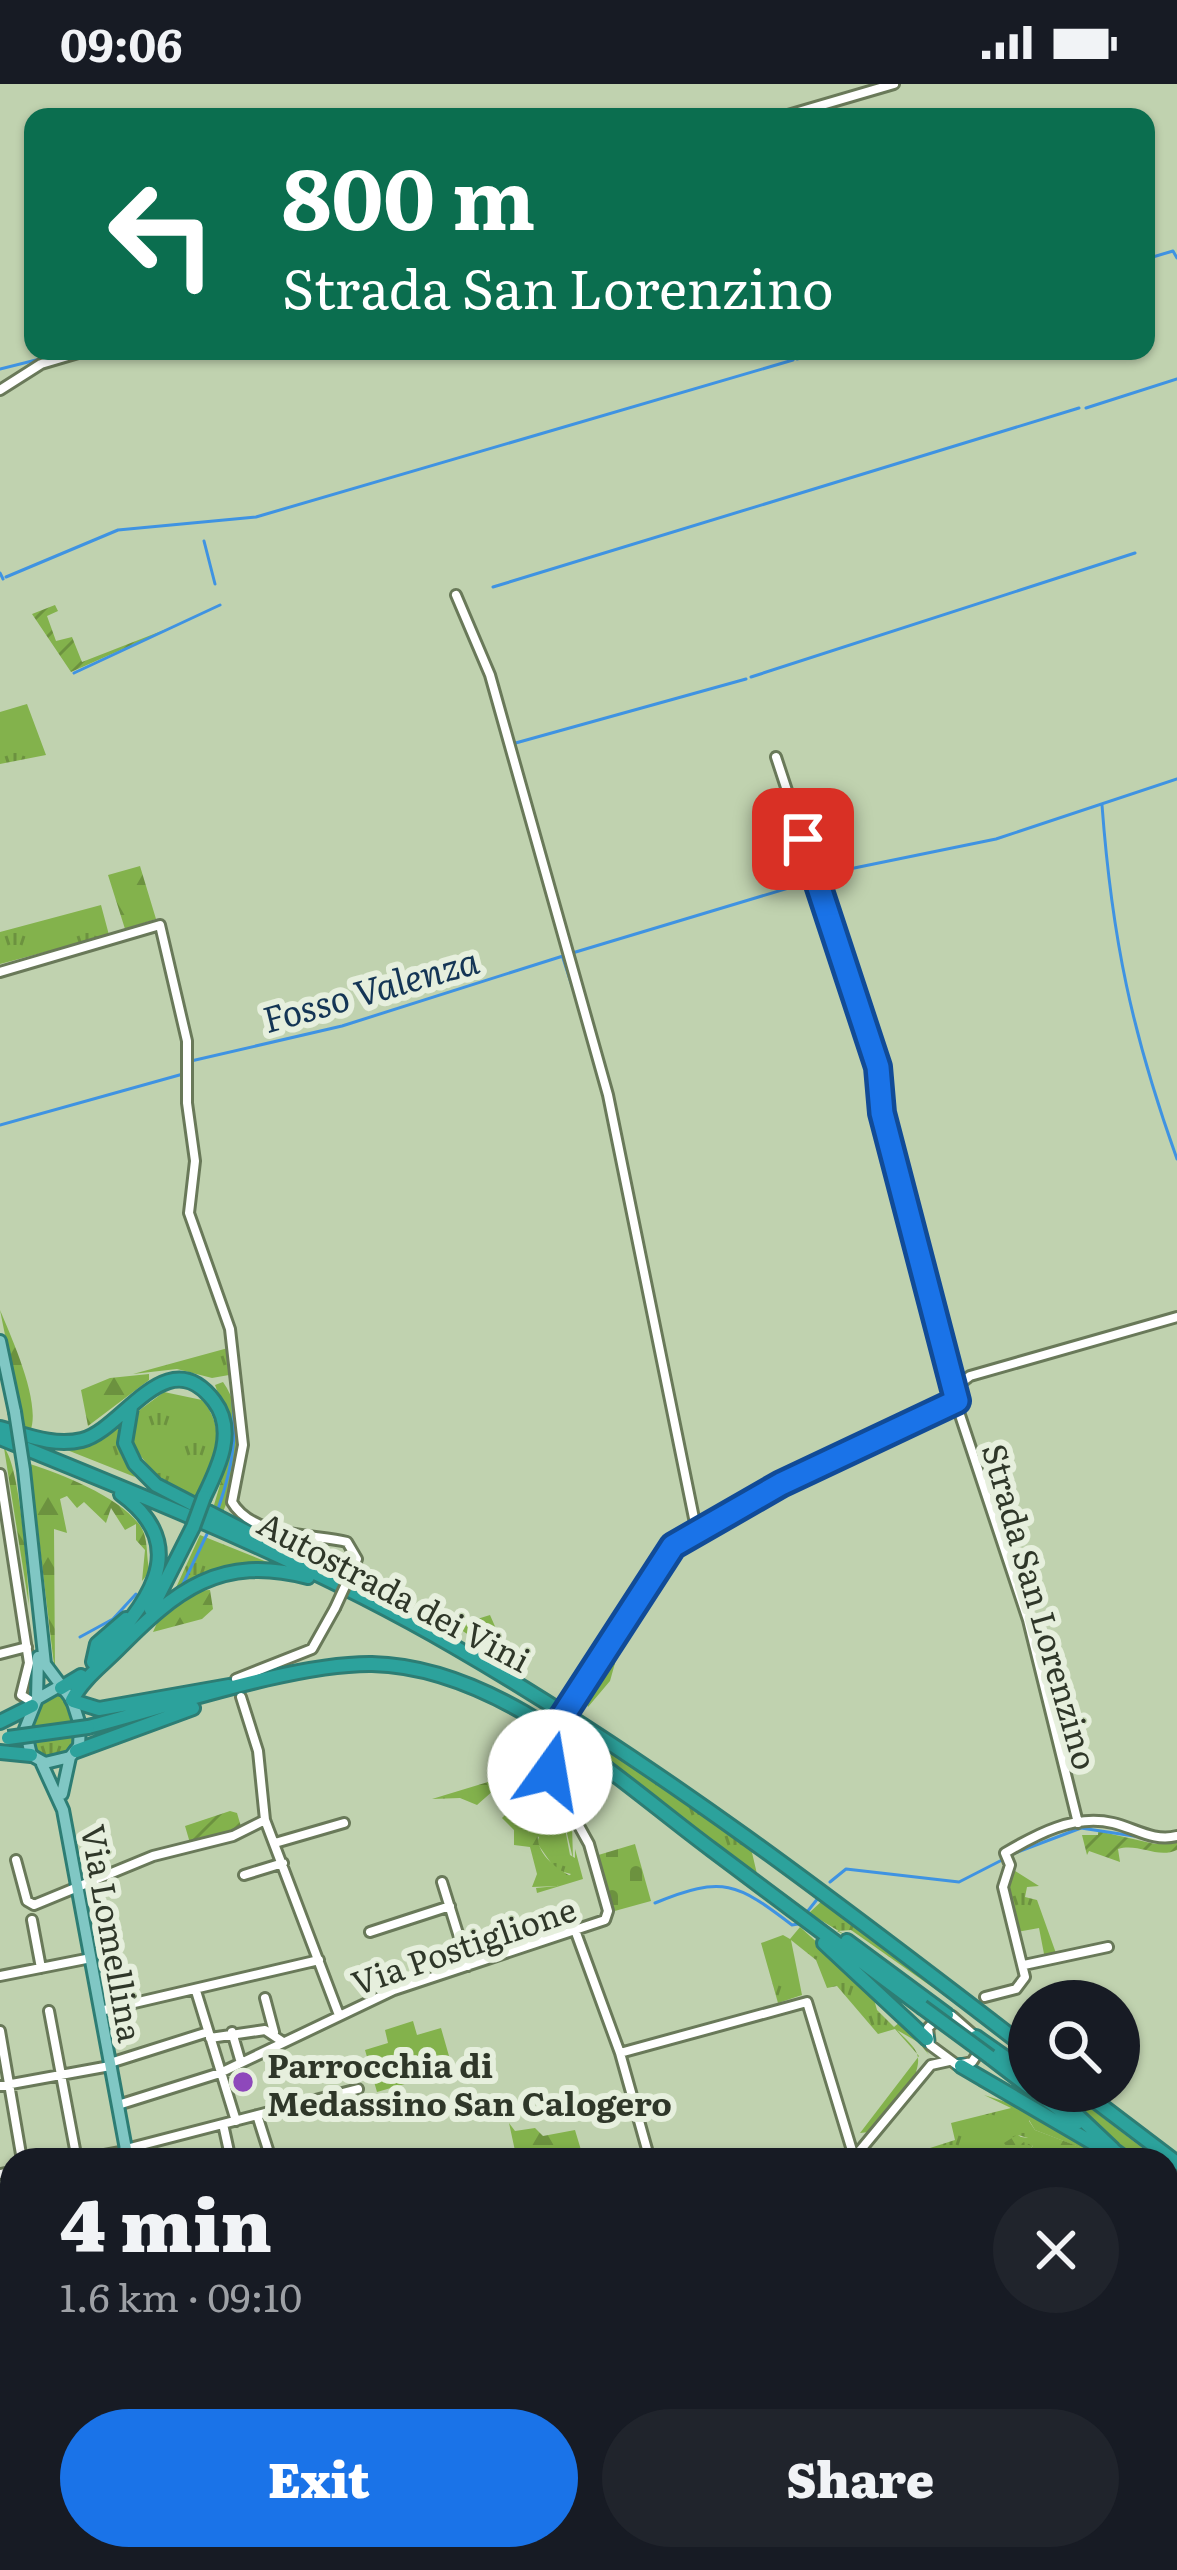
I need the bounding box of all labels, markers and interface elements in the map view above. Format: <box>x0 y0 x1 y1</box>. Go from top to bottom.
text: 09:06 <box>60 9 182 76</box>
text: 800 m <box>282 131 536 256</box>
icon: left <box>84 156 240 312</box>
text: Strada San Lorenzino <box>282 245 834 326</box>
pin <box>752 788 854 890</box>
icon: arrive <box>770 806 836 872</box>
water label: Fosso Valenza <box>256 932 485 1044</box>
street label: Strada San Lorenzino <box>972 1437 1112 1775</box>
street label: Autostrada dei Vini <box>250 1497 540 1683</box>
position arrow <box>487 1709 613 1835</box>
street label: Via Lomellina <box>71 1820 157 2046</box>
street label: Via Postiglione <box>344 1883 582 2005</box>
map controls <box>1008 1980 1140 2112</box>
button: search <box>1008 1980 1140 2112</box>
place label: Parrocchia di Medassino San Calogero <box>267 2039 672 2126</box>
marker: Parrocchia di Medassino San Calogero <box>230 2069 256 2095</box>
text: 4 min <box>60 2167 272 2274</box>
button: close <box>993 2187 1119 2313</box>
text: 1.6 km · 09:10 <box>60 2266 302 2324</box>
button: Exit <box>60 2409 578 2547</box>
button: Share <box>602 2409 1119 2547</box>

